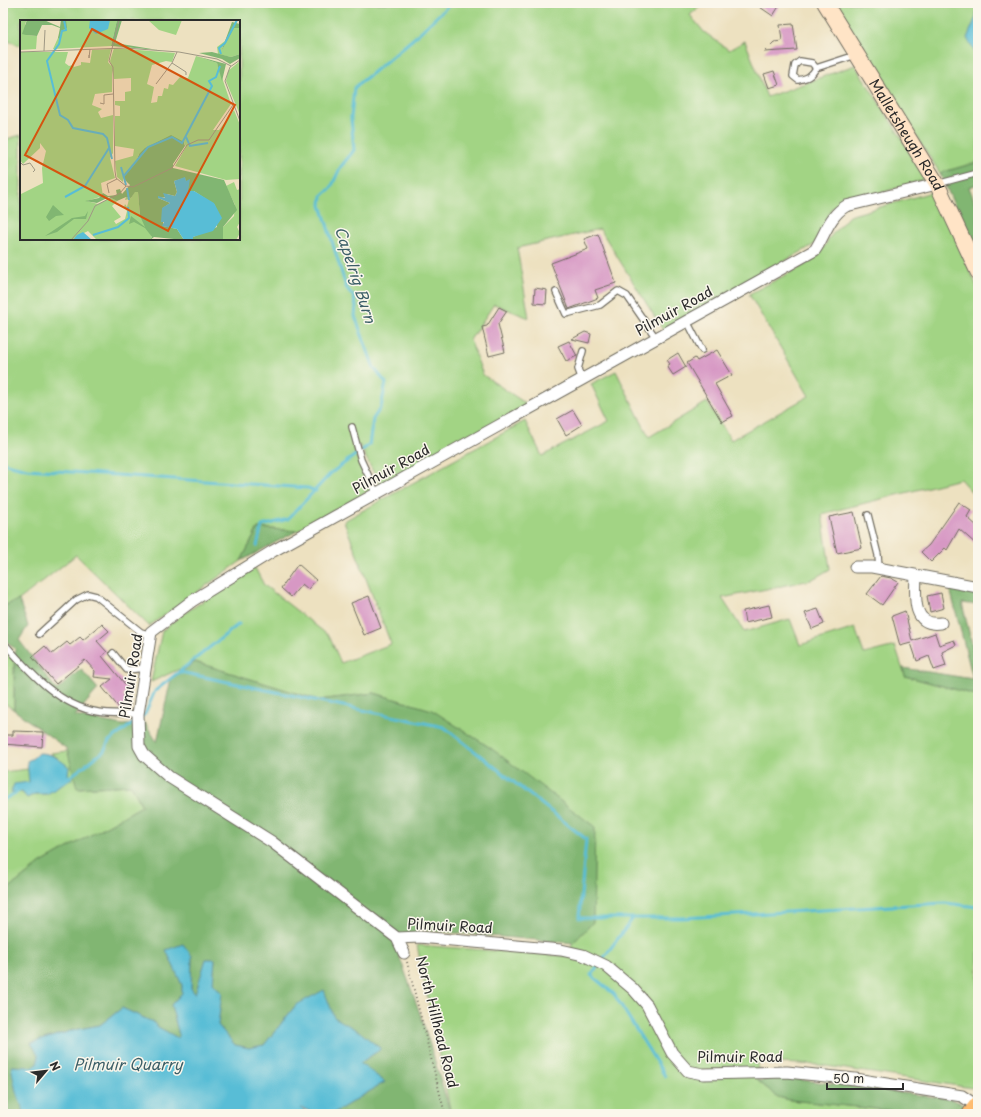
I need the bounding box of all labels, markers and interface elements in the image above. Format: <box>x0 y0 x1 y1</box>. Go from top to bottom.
inset map <box>20 20 240 240</box>
street label: Malletsheugh Road <box>864 74 950 194</box>
water label: Capelrig Burn <box>330 223 383 326</box>
street label: Pilmuir Road <box>631 281 716 341</box>
street label: Pilmuir Road <box>348 439 433 499</box>
street label: Pilmuir Road <box>113 632 148 720</box>
street label: Pilmuir Road <box>407 913 493 938</box>
street label: North Hillhead Road <box>411 954 464 1090</box>
street label: Pilmuir Road <box>697 1046 783 1067</box>
north arrow <box>26 1051 66 1091</box>
water label: Pilmuir Quarry <box>74 1052 184 1075</box>
text: N <box>46 1058 65 1074</box>
scale bar <box>827 1065 903 1091</box>
text: 50 m <box>833 1069 864 1087</box>

